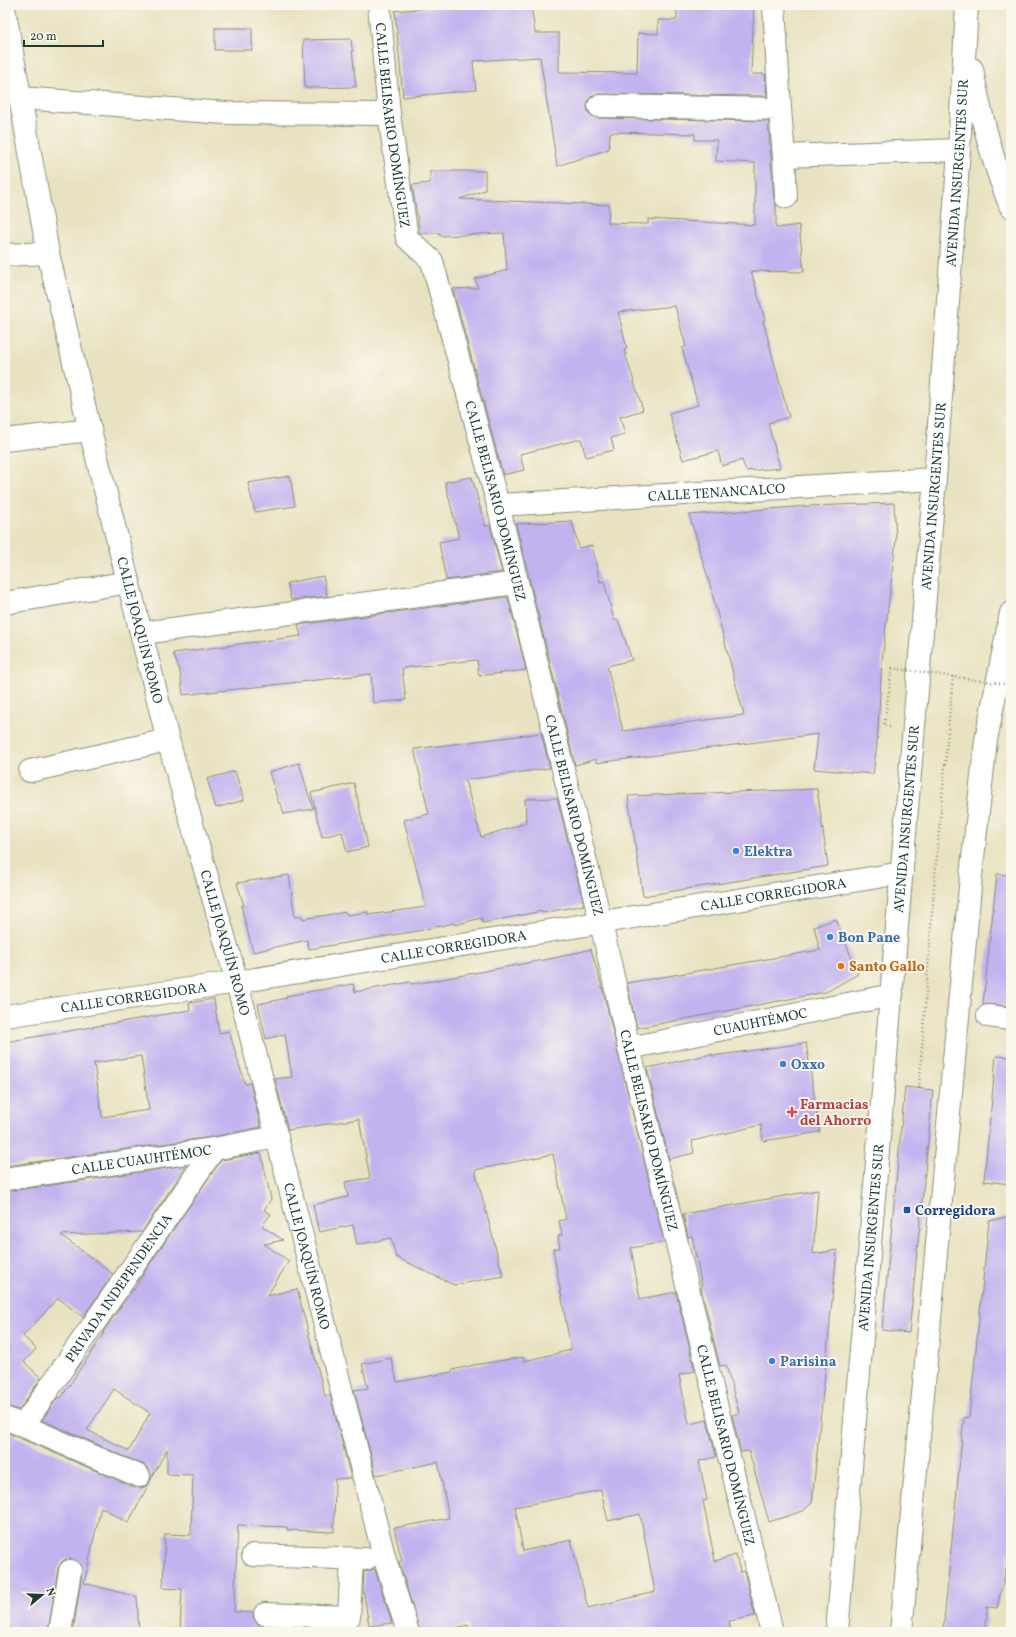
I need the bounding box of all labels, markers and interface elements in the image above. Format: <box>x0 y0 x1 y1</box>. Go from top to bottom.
scale bar <box>24 22 103 48</box>
street label: CALLE BELISARIO DOMÍNGUEZ <box>370 22 413 229</box>
text: 20 m <box>30 29 57 45</box>
street label: AVENIDA INSURGENTES SUR <box>942 78 974 268</box>
street label: CALLE BELISARIO DOMÍNGUEZ <box>459 399 529 604</box>
street label: AVENIDA INSURGENTES SUR <box>918 401 952 591</box>
street label: CALLE TENANCALCO <box>647 480 786 507</box>
street label: CALLE JOAQUÍN ROMO <box>111 555 166 706</box>
street label: CALLE BELISARIO DOMÍNGUEZ <box>539 713 607 918</box>
street label: AVENIDA INSURGENTES SUR <box>890 724 925 914</box>
place label: Elektra <box>744 843 793 862</box>
marker: Elektra <box>731 846 741 856</box>
street label: CALLE JOAQUÍN ROMO <box>194 868 253 1018</box>
street label: CALLE CORREGIDORA <box>699 874 848 917</box>
street label: CALLE CORREGIDORA <box>380 927 528 969</box>
place label: Bon Pane <box>838 929 900 948</box>
marker: Bon Pane <box>825 932 835 942</box>
place label: Santo Gallo <box>849 958 925 977</box>
marker: Santo Gallo <box>836 961 846 971</box>
street label: CALLE CORREGIDORA <box>60 979 208 1019</box>
street label: CUAUHTÉMOC <box>712 1004 809 1042</box>
street label: CALLE BELISARIO DOMÍNGUEZ <box>614 1028 682 1233</box>
place label: Oxxo <box>791 1056 825 1075</box>
marker: Oxxo <box>778 1059 788 1069</box>
place label: Farmacias del Ahorro <box>800 1096 871 1131</box>
marker: Farmacias del Ahorro <box>787 1107 797 1117</box>
street label: CALLE CUAUHTÉMOC <box>71 1141 213 1180</box>
street label: AVENIDA INSURGENTES SUR <box>855 1142 890 1332</box>
street label: CALLE JOAQUÍN ROMO <box>278 1181 334 1332</box>
place label: Corregidora <box>915 1202 996 1221</box>
marker: Corregidora <box>902 1205 912 1215</box>
street label: PRIVADA INDEPENDENCIA <box>62 1210 178 1367</box>
street label: CALLE BELISARIO DOMÍNGUEZ <box>691 1343 759 1548</box>
place label: Parisina <box>780 1353 837 1372</box>
marker: Parisina <box>767 1356 777 1366</box>
north arrow <box>22 1575 62 1615</box>
text: N <box>42 1586 58 1598</box>

